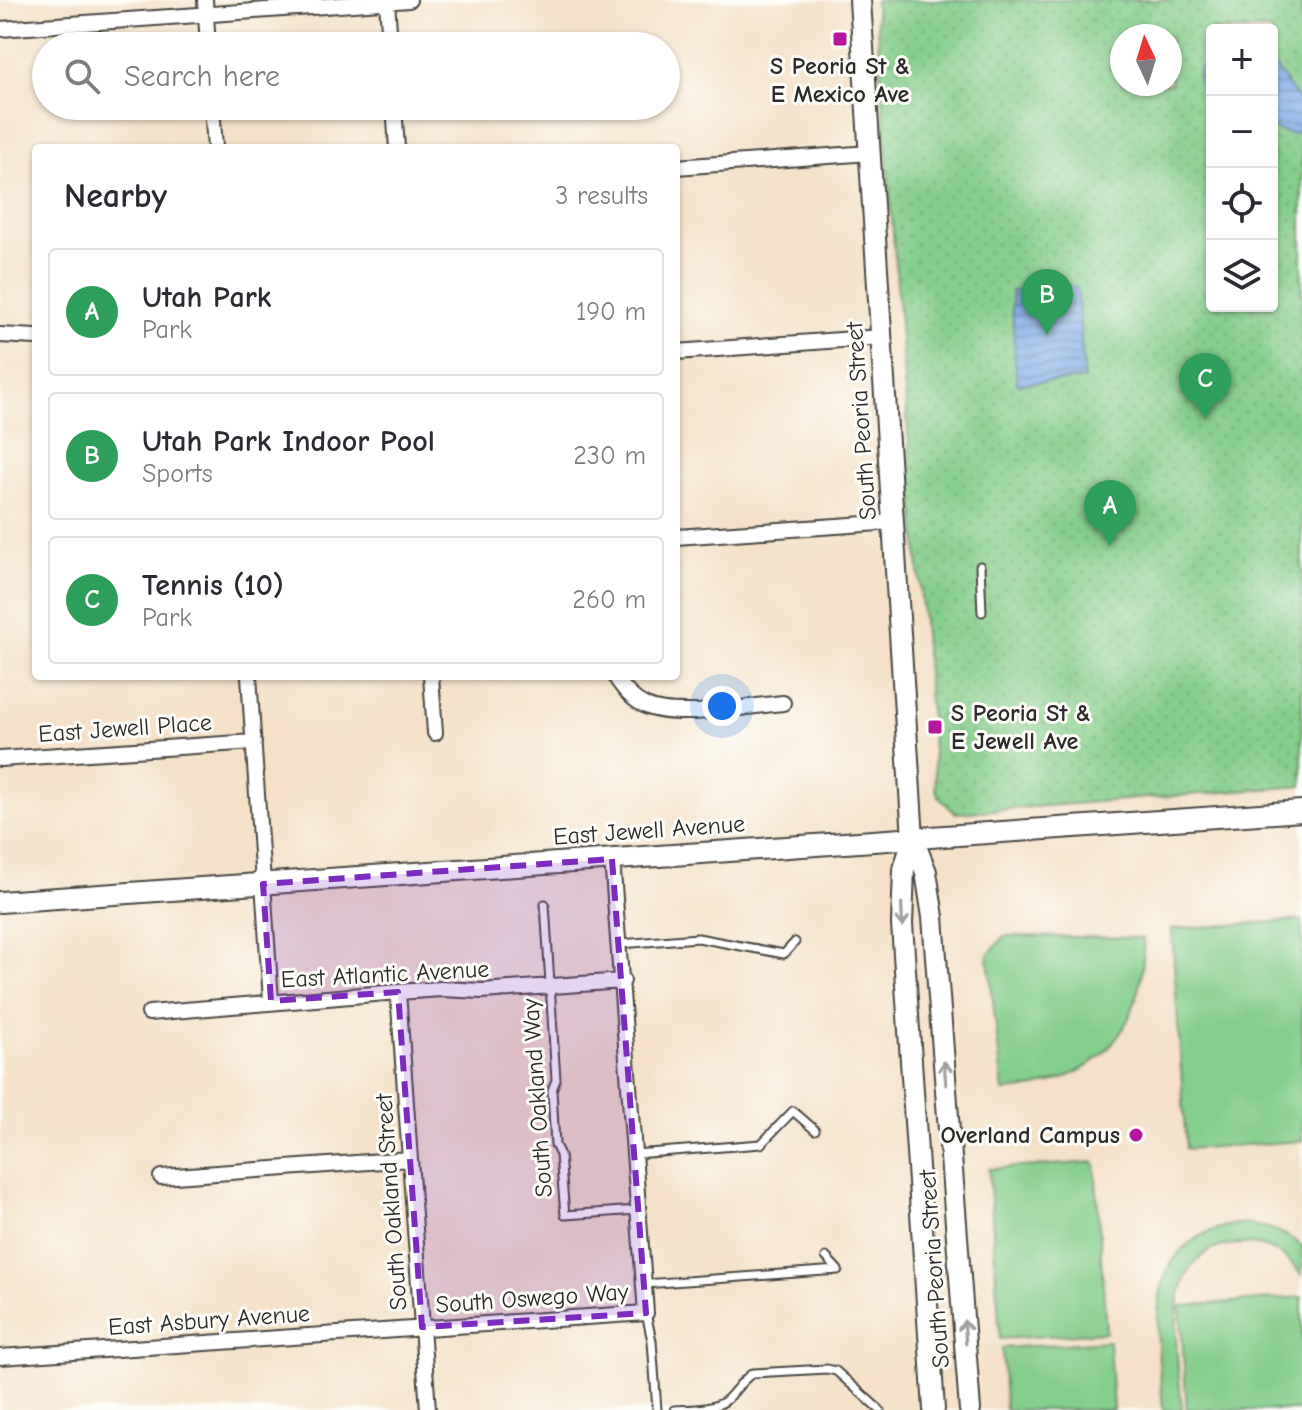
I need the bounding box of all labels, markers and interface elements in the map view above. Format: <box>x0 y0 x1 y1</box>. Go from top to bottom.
north arrow <box>1110 24 1182 96</box>
map controls <box>1206 24 1278 312</box>
button: + <box>1206 24 1278 96</box>
marker: S Peoria St & E Mexico Ave <box>831 30 849 48</box>
search box <box>32 32 680 120</box>
place label: S Peoria St & E Mexico Ave <box>770 52 910 108</box>
icon: search <box>60 54 104 98</box>
text: Search here <box>124 59 280 94</box>
button: − <box>1206 96 1278 168</box>
button: locate <box>1206 168 1278 240</box>
text: Nearby <box>64 176 167 216</box>
text: 3 results <box>555 181 648 211</box>
button: layers <box>1206 240 1278 312</box>
pin: B <box>1021 269 1073 335</box>
text: Utah Park <box>142 280 271 315</box>
text: A <box>85 297 99 327</box>
text: 190 m <box>576 297 646 327</box>
text: Park <box>142 315 192 345</box>
street label: South Peoria Street <box>840 320 882 521</box>
pin: C <box>1179 353 1231 419</box>
text: Utah Park Indoor Pool <box>142 424 435 459</box>
text: B <box>84 441 100 471</box>
text: 230 m <box>573 441 646 471</box>
text: Sports <box>142 459 213 489</box>
pin: A <box>1084 480 1136 546</box>
text: Tennis (10) <box>142 568 284 603</box>
text: C <box>84 585 100 615</box>
text: 260 m <box>572 585 646 615</box>
text: Park <box>142 603 192 633</box>
your location <box>702 686 742 726</box>
place label: S Peoria St & E Jewell Ave <box>951 699 1091 755</box>
street label: East Jewell Place <box>37 708 213 748</box>
marker: S Peoria St & E Jewell Ave <box>926 718 944 736</box>
street label: East Jewell Avenue <box>552 809 746 851</box>
one-way arrow <box>894 901 909 928</box>
street label: East Atlantic Avenue <box>280 955 490 993</box>
street label: South Oakland Way <box>516 997 558 1198</box>
one-way arrow <box>937 1060 952 1087</box>
street label: South Oakland Street <box>369 1092 413 1311</box>
place label: Overland Campus <box>941 1121 1120 1149</box>
marker: Overland Campus <box>1127 1126 1145 1144</box>
street label: South Peoria Street <box>913 1168 955 1369</box>
street label: South Oswego Way <box>435 1277 630 1319</box>
street label: East Asbury Avenue <box>107 1299 311 1341</box>
one-way arrow <box>957 1319 972 1346</box>

